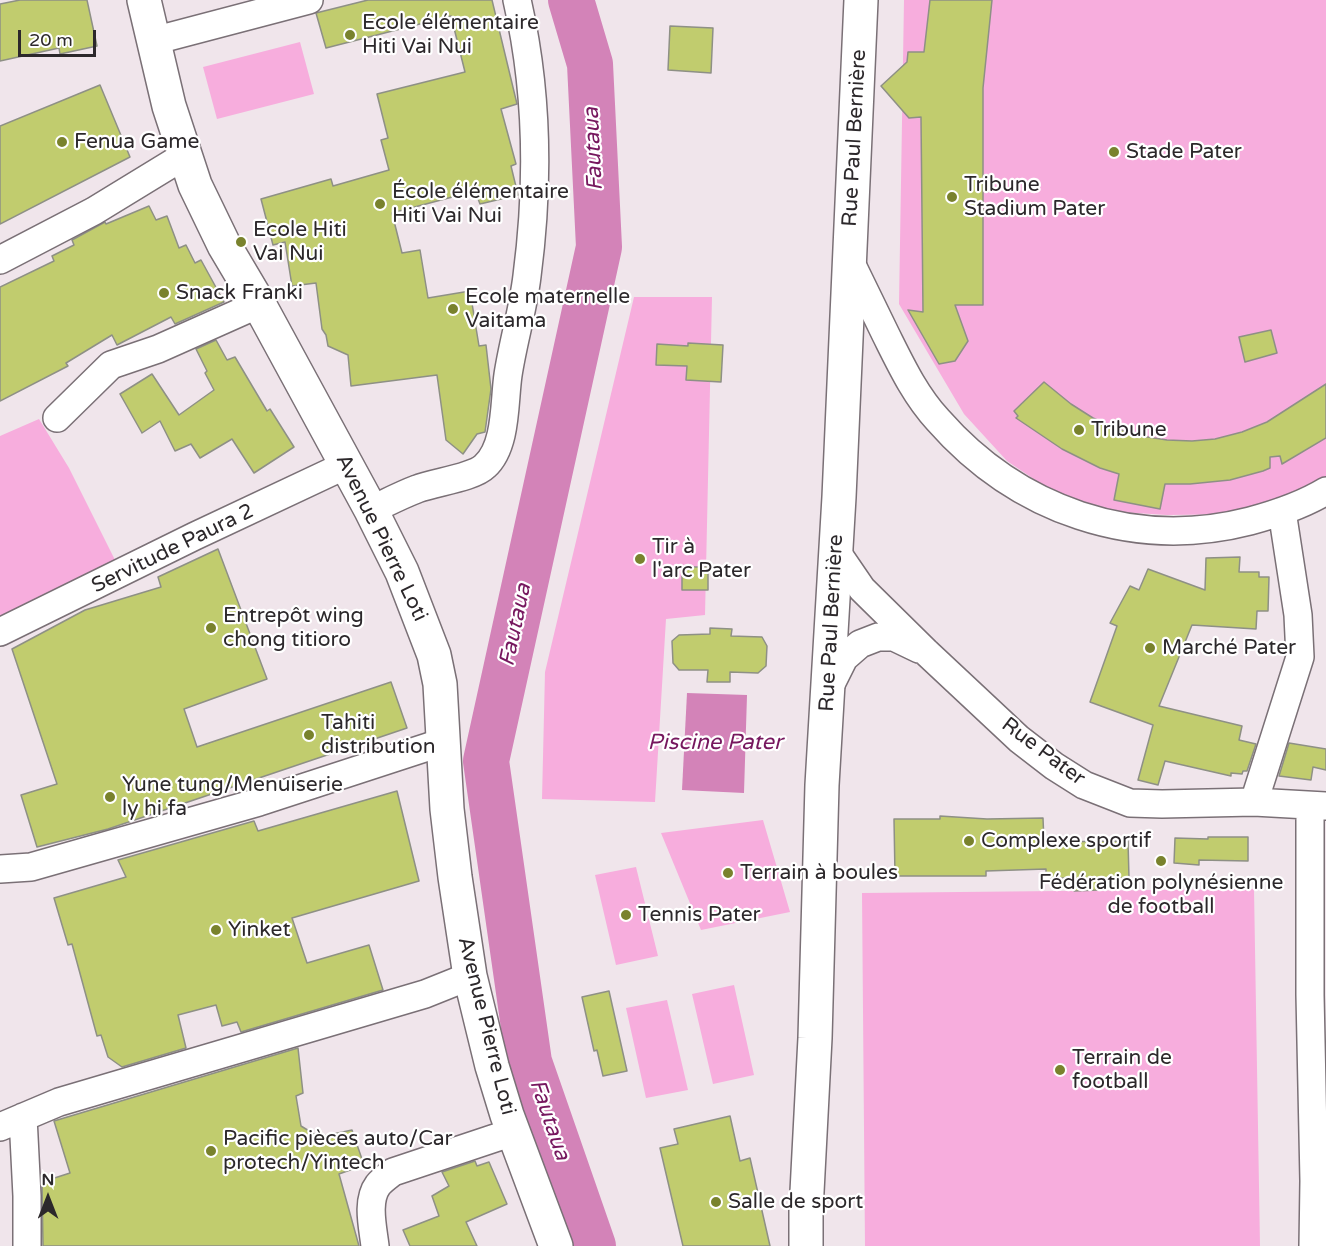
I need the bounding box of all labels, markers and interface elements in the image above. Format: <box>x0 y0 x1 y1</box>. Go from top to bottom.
place label: Ecole élémentaire Hiti Vai Nui <box>362 10 539 60</box>
scale bar <box>21 18 99 56</box>
marker: Ecole élémentaire Hiti Vai Nui <box>343 28 357 42</box>
text: 20 m <box>29 29 73 51</box>
street label: Rue Paul Bernière <box>838 49 872 227</box>
water label: Fautaua <box>579 106 609 192</box>
place label: Fenua Game <box>74 129 199 155</box>
marker: Fenua Game <box>55 135 69 149</box>
place label: Stade Pater <box>1126 139 1242 165</box>
marker: Stade Pater <box>1107 145 1121 159</box>
place label: Tribune Stadium Pater <box>964 172 1105 222</box>
place label: École élémentaire Hiti Vai Nui <box>392 179 569 229</box>
marker: Tribune Stadium Pater <box>945 190 959 204</box>
marker: École élémentaire Hiti Vai Nui <box>373 197 387 211</box>
place label: Ecole Hiti Vai Nui <box>253 217 347 267</box>
marker: Ecole Hiti Vai Nui <box>234 235 248 249</box>
place label: Snack Franki <box>176 280 303 306</box>
place label: Ecole maternelle Vaitama <box>465 284 630 334</box>
marker: Snack Franki <box>157 286 171 300</box>
marker: Ecole maternelle Vaitama <box>446 302 460 316</box>
place label: Tribune <box>1091 417 1167 443</box>
marker: Tribune <box>1072 423 1086 437</box>
street label: Avenue Pierre Loti <box>330 450 432 626</box>
street label: Servitude Paura 2 <box>88 499 258 599</box>
place label: Tir à l'arc Pater <box>652 534 751 584</box>
street label: Rue Paul Bernière <box>815 534 849 712</box>
marker: Tir à l'arc Pater <box>633 552 647 566</box>
water label: Fautaua <box>494 581 538 669</box>
place label: Entrepôt wing chong titioro <box>223 603 364 653</box>
marker: Entrepôt wing chong titioro <box>204 621 218 635</box>
place label: Marché Pater <box>1162 635 1296 661</box>
marker: Marché Pater <box>1143 641 1157 655</box>
place label: Tahiti distribution <box>321 710 436 760</box>
street label: Rue Pater <box>996 712 1090 792</box>
marker: Tahiti distribution <box>302 728 316 742</box>
water label: Piscine Pater <box>648 730 782 756</box>
place label: Yune tung/Menuiserie ly hi fa <box>122 772 343 822</box>
marker: Yune tung/Menuiserie ly hi fa <box>103 790 117 804</box>
place label: Complexe sportif <box>981 828 1151 854</box>
marker: Complexe sportif <box>962 834 976 848</box>
marker: Fédération polynésienne de football <box>1154 854 1168 868</box>
place label: Terrain à boules <box>740 860 898 886</box>
marker: Terrain à boules <box>721 866 735 880</box>
place label: Fédération polynésienne de football <box>1039 870 1283 920</box>
place label: Tennis Pater <box>638 902 761 928</box>
marker: Tennis Pater <box>619 908 633 922</box>
place label: Yinket <box>228 917 290 943</box>
marker: Yinket <box>209 923 223 937</box>
street label: Avenue Pierre Loti <box>452 934 520 1118</box>
place label: Terrain de football <box>1072 1045 1172 1095</box>
marker: Terrain de football <box>1053 1063 1067 1077</box>
water label: Fautaua <box>523 1076 575 1164</box>
place label: Pacific pièces auto/Car protech/Yintech <box>223 1126 453 1176</box>
marker: Pacific pièces auto/Car protech/Yintech <box>204 1144 218 1158</box>
north arrow <box>18 1168 78 1228</box>
text: N <box>42 1170 54 1190</box>
place label: Salle de sport <box>728 1189 863 1215</box>
marker: Salle de sport <box>709 1195 723 1209</box>

